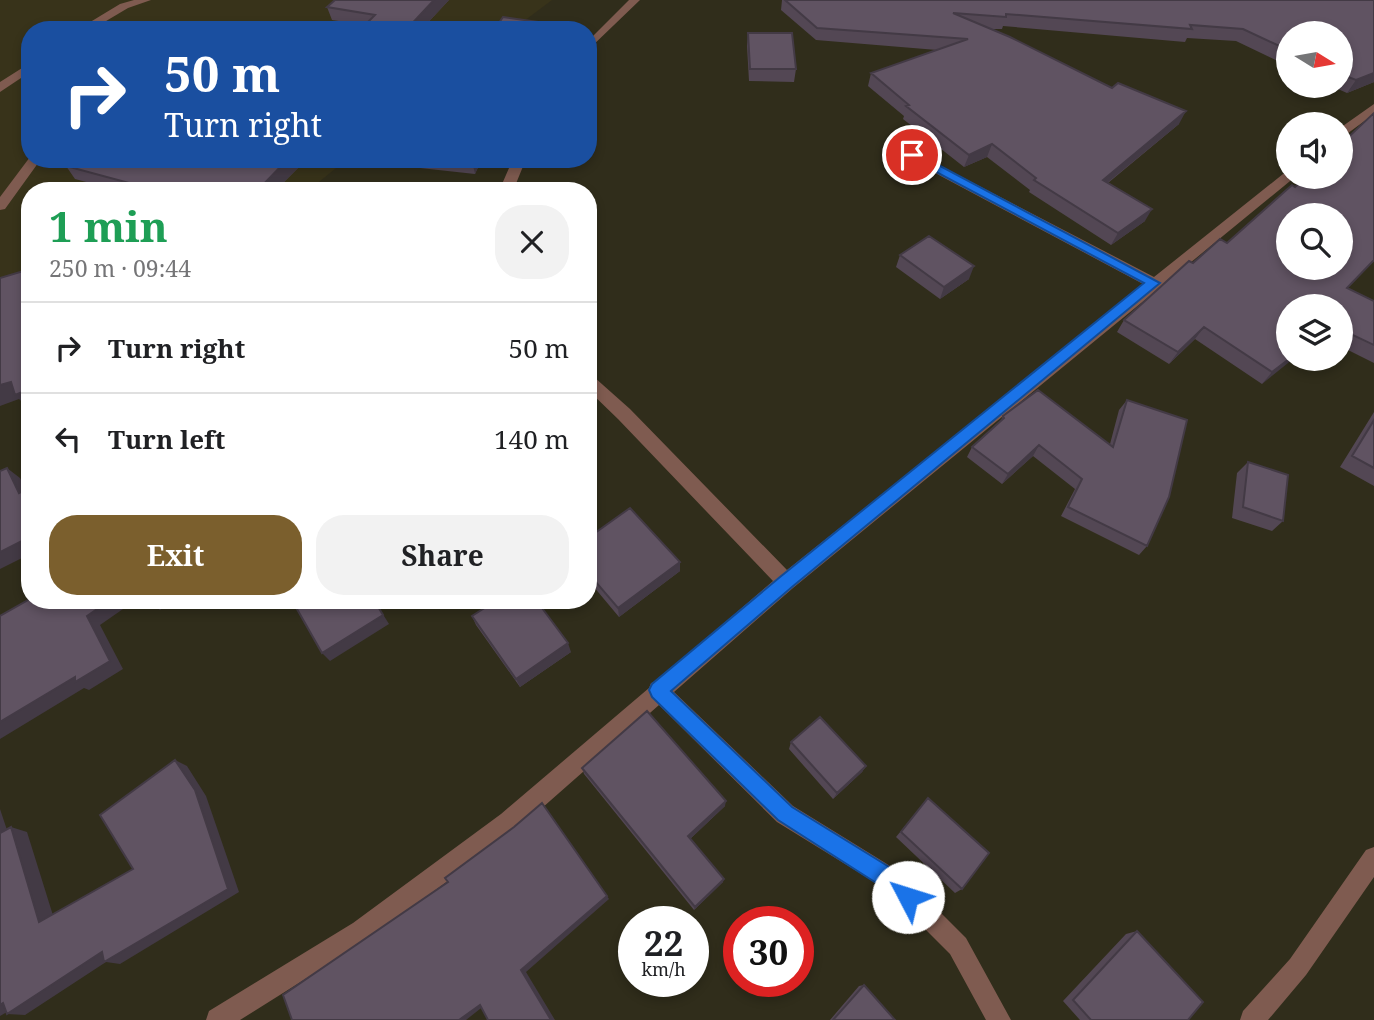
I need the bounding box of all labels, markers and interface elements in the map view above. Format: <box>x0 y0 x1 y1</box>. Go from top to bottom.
north arrow <box>1276 21 1353 98</box>
map controls <box>1276 21 1353 371</box>
text: 50 m <box>164 40 280 106</box>
icon: right <box>49 49 140 140</box>
text: Turn right <box>164 103 322 146</box>
button: sound <box>1276 112 1353 189</box>
pin <box>882 125 942 185</box>
icon: arrive <box>893 136 931 174</box>
text: 1 min <box>49 197 168 254</box>
button: search <box>1276 203 1353 280</box>
button: close <box>495 205 569 279</box>
text: 250 m · 09:44 <box>49 252 191 284</box>
button: layers <box>1276 294 1353 371</box>
icon: right <box>49 329 87 367</box>
text: Turn right <box>108 330 245 366</box>
text: 50 m <box>509 330 569 366</box>
icon: left <box>49 420 87 458</box>
text: Turn left <box>108 421 225 457</box>
text: 140 m <box>494 421 569 457</box>
button: Exit <box>49 515 302 595</box>
button: Share <box>316 515 569 595</box>
position arrow <box>871 860 945 934</box>
speed limit sign: 30 <box>723 906 814 997</box>
text: 22 <box>644 919 683 966</box>
text: km/h <box>641 957 686 981</box>

